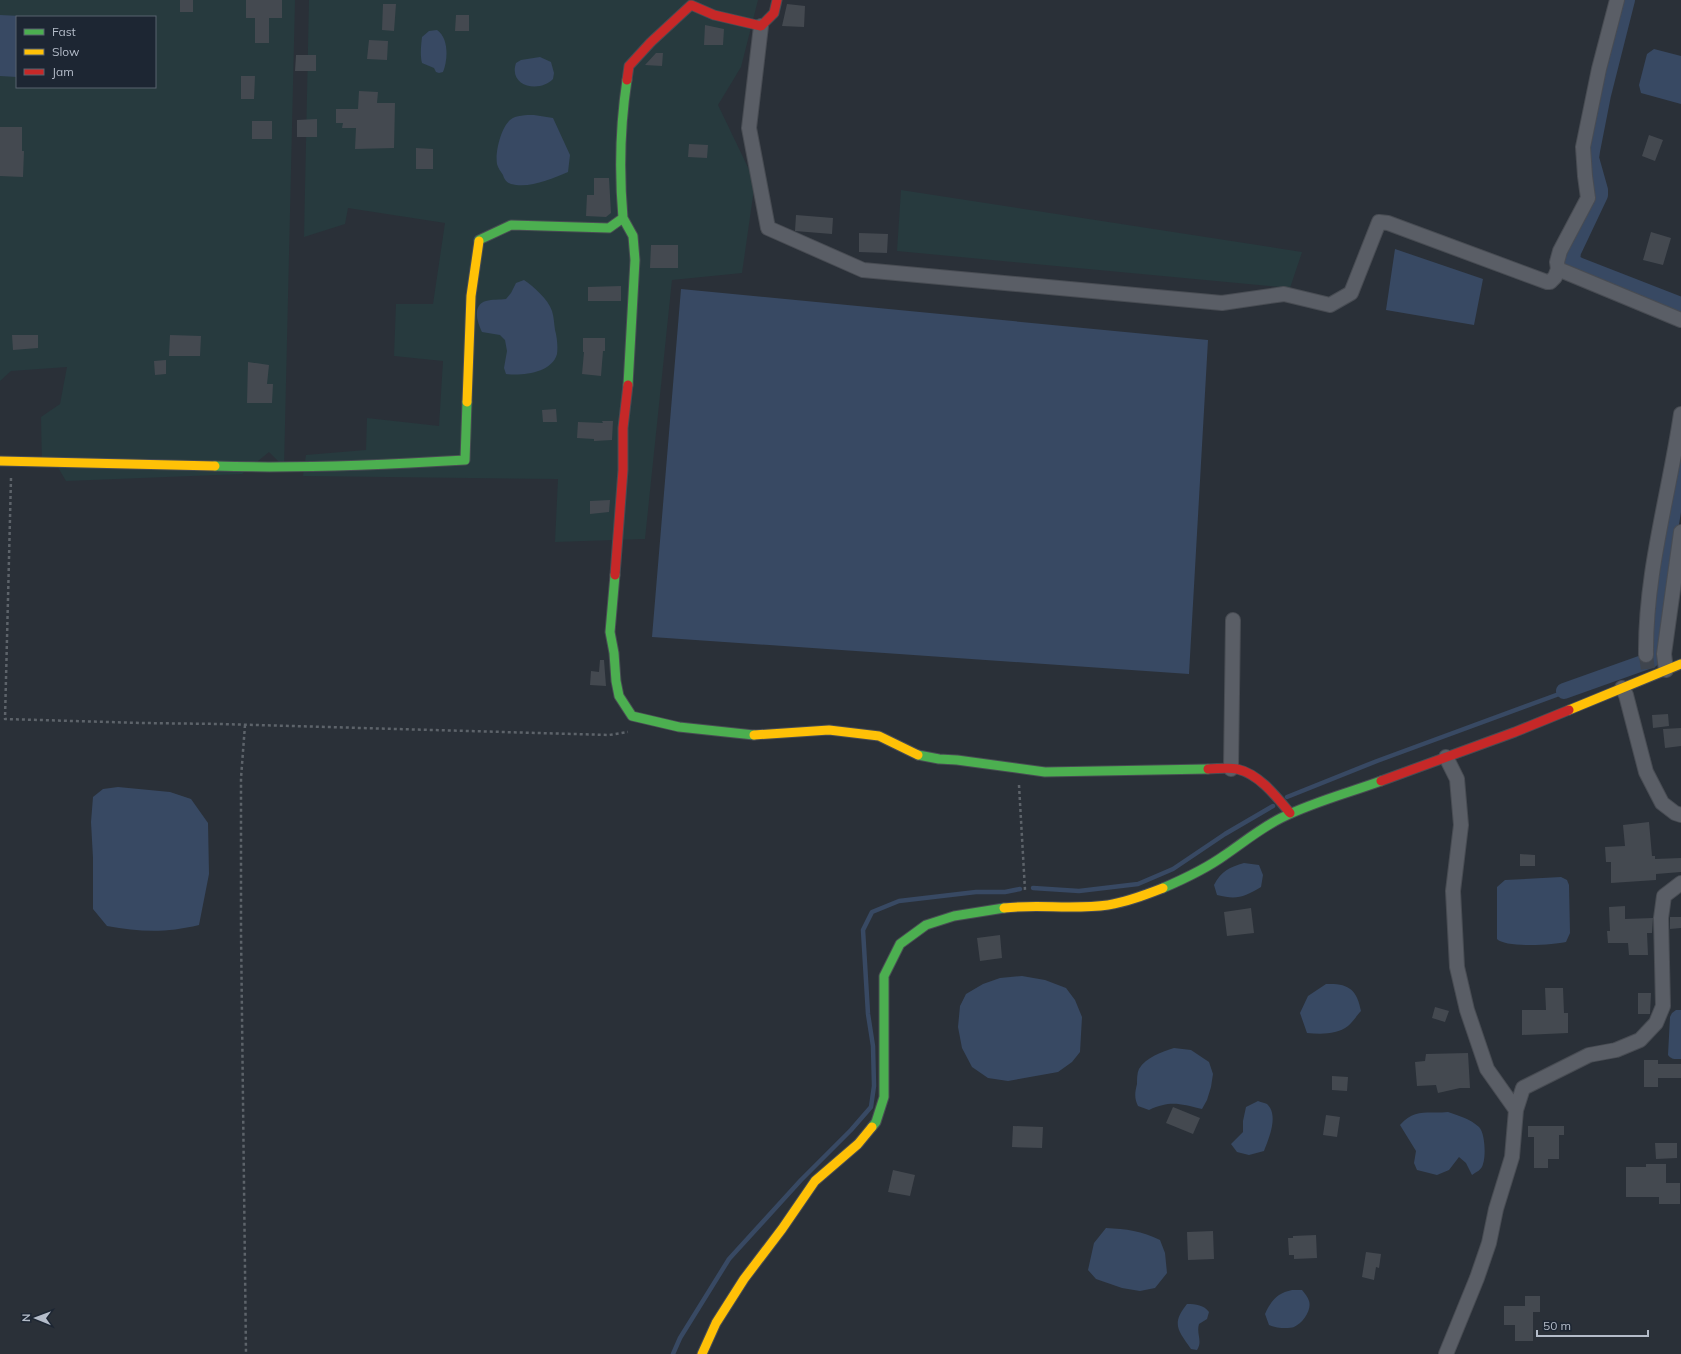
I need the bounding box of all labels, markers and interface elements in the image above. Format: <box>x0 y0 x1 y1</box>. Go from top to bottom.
legend <box>16 16 156 88</box>
text: Fast <box>52 24 76 39</box>
text: Slow <box>52 44 80 59</box>
text: Jam <box>52 64 74 79</box>
north arrow <box>16 1298 56 1338</box>
scale bar <box>1537 1312 1648 1338</box>
text: N <box>19 1314 33 1322</box>
text: 50 m <box>1543 1318 1571 1333</box>

